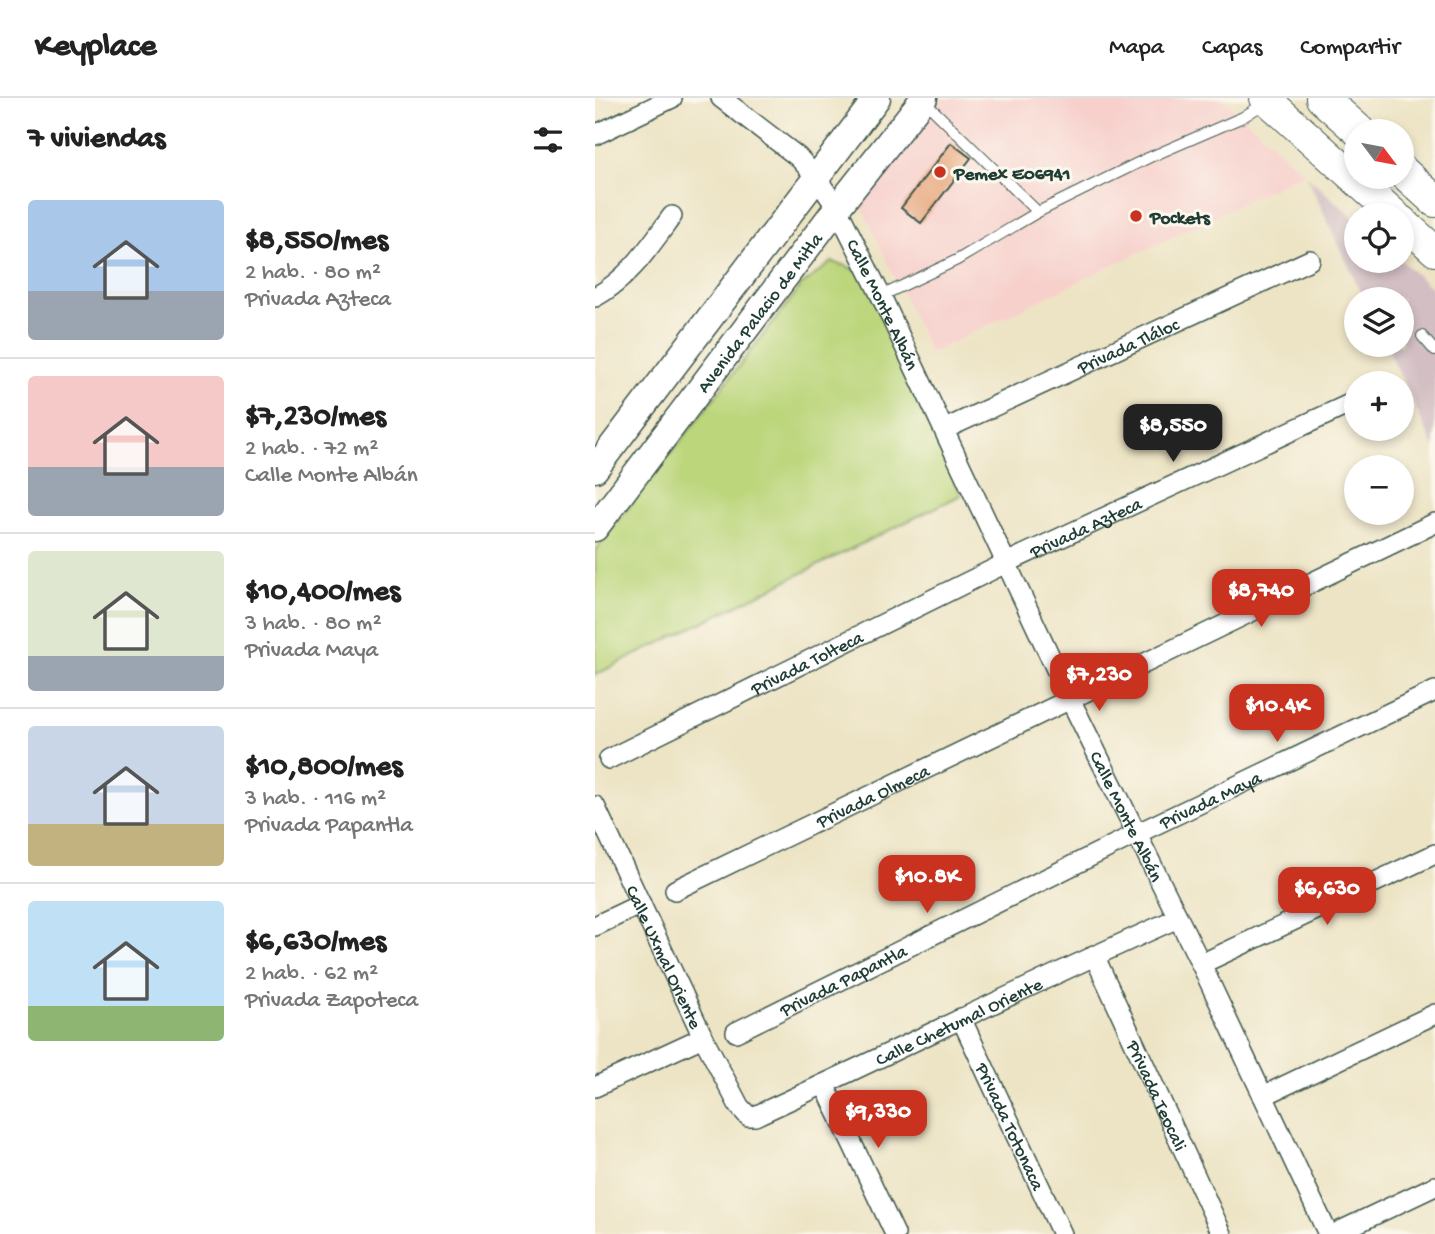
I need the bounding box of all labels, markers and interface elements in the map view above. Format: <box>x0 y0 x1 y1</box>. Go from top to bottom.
text: Keyplace <box>35 29 157 67</box>
text: Mapa <box>1109 34 1164 63</box>
text: Capas <box>1202 34 1262 63</box>
text: Compartir <box>1300 34 1400 63</box>
north arrow <box>1344 119 1414 189</box>
map controls <box>1344 119 1414 525</box>
icon: filters <box>529 121 567 159</box>
text: 7 viviendas <box>28 123 165 158</box>
marker: Pemex E06941 <box>932 164 948 180</box>
place label: Pemex E06941 <box>953 164 1071 187</box>
button: locate <box>1344 203 1414 273</box>
marker: Pockets <box>1128 208 1144 224</box>
place label: Pockets <box>1149 208 1211 231</box>
text: $8,550/mes <box>245 225 388 260</box>
icon: home <box>84 228 168 312</box>
street label: Avenida Palacio de Mitla <box>693 228 830 399</box>
street label: Calle Monte Albán <box>839 236 922 374</box>
text: 2 hab. · 80 m² <box>245 260 381 287</box>
text: Privada Azteca <box>245 287 391 314</box>
button: layers <box>1344 287 1414 357</box>
street label: Privada Tláloc <box>1074 314 1184 381</box>
button: + <box>1344 371 1414 441</box>
text: $7,230/mes <box>245 401 386 436</box>
icon: home <box>84 404 168 488</box>
pin: $8,550 <box>1116 404 1230 464</box>
text: $8,550 <box>1139 413 1207 440</box>
text: 2 hab. · 72 m² <box>245 436 378 463</box>
button: − <box>1344 455 1414 525</box>
text: Calle Monte Albán <box>245 463 418 490</box>
street label: Privada Azteca <box>1026 493 1148 566</box>
pin: $8,740 <box>1204 570 1318 629</box>
text: $10,400/mes <box>245 576 400 611</box>
text: $8,740 <box>1228 578 1294 605</box>
icon: home <box>84 579 168 663</box>
text: 3 hab. · 80 m² <box>245 611 382 638</box>
street label: Privada Tolteca <box>747 627 869 703</box>
text: Privada Maya <box>245 638 378 665</box>
pin: $7,230 <box>1042 654 1156 713</box>
text: $7,230 <box>1066 662 1132 689</box>
pin: $10.4K <box>1220 684 1334 744</box>
text: $10.4K <box>1245 693 1309 720</box>
street label: Calle Monte Albán <box>1083 748 1166 886</box>
text: $10,800/mes <box>245 751 403 786</box>
icon: home <box>84 754 168 838</box>
street label: Privada Olmeca <box>813 760 935 835</box>
street label: Privada Maya <box>1156 767 1267 836</box>
text: 3 hab. · 116 m² <box>245 786 386 813</box>
text: Privada Papantla <box>245 813 413 840</box>
pin: $10.8K <box>870 856 984 915</box>
text: $10.8K <box>894 864 960 891</box>
pin: $6,630 <box>1270 868 1384 927</box>
text: $6,630 <box>1294 876 1360 903</box>
street label: Calle Uxmal Oriente <box>619 882 706 1034</box>
text: $6,630/mes <box>245 926 386 961</box>
icon: home <box>84 929 168 1013</box>
street label: Privada Papantla <box>776 941 913 1024</box>
text: 2 hab. · 62 m² <box>245 961 378 988</box>
street label: Calle Chetumal Oriente <box>873 974 1047 1073</box>
text: Privada Zapoteca <box>245 988 418 1015</box>
street label: Privada Teocali <box>1119 1037 1190 1155</box>
street label: Privada Totonaca <box>968 1059 1048 1196</box>
pin: $9,330 <box>821 1090 935 1150</box>
text: $9,330 <box>845 1099 911 1126</box>

